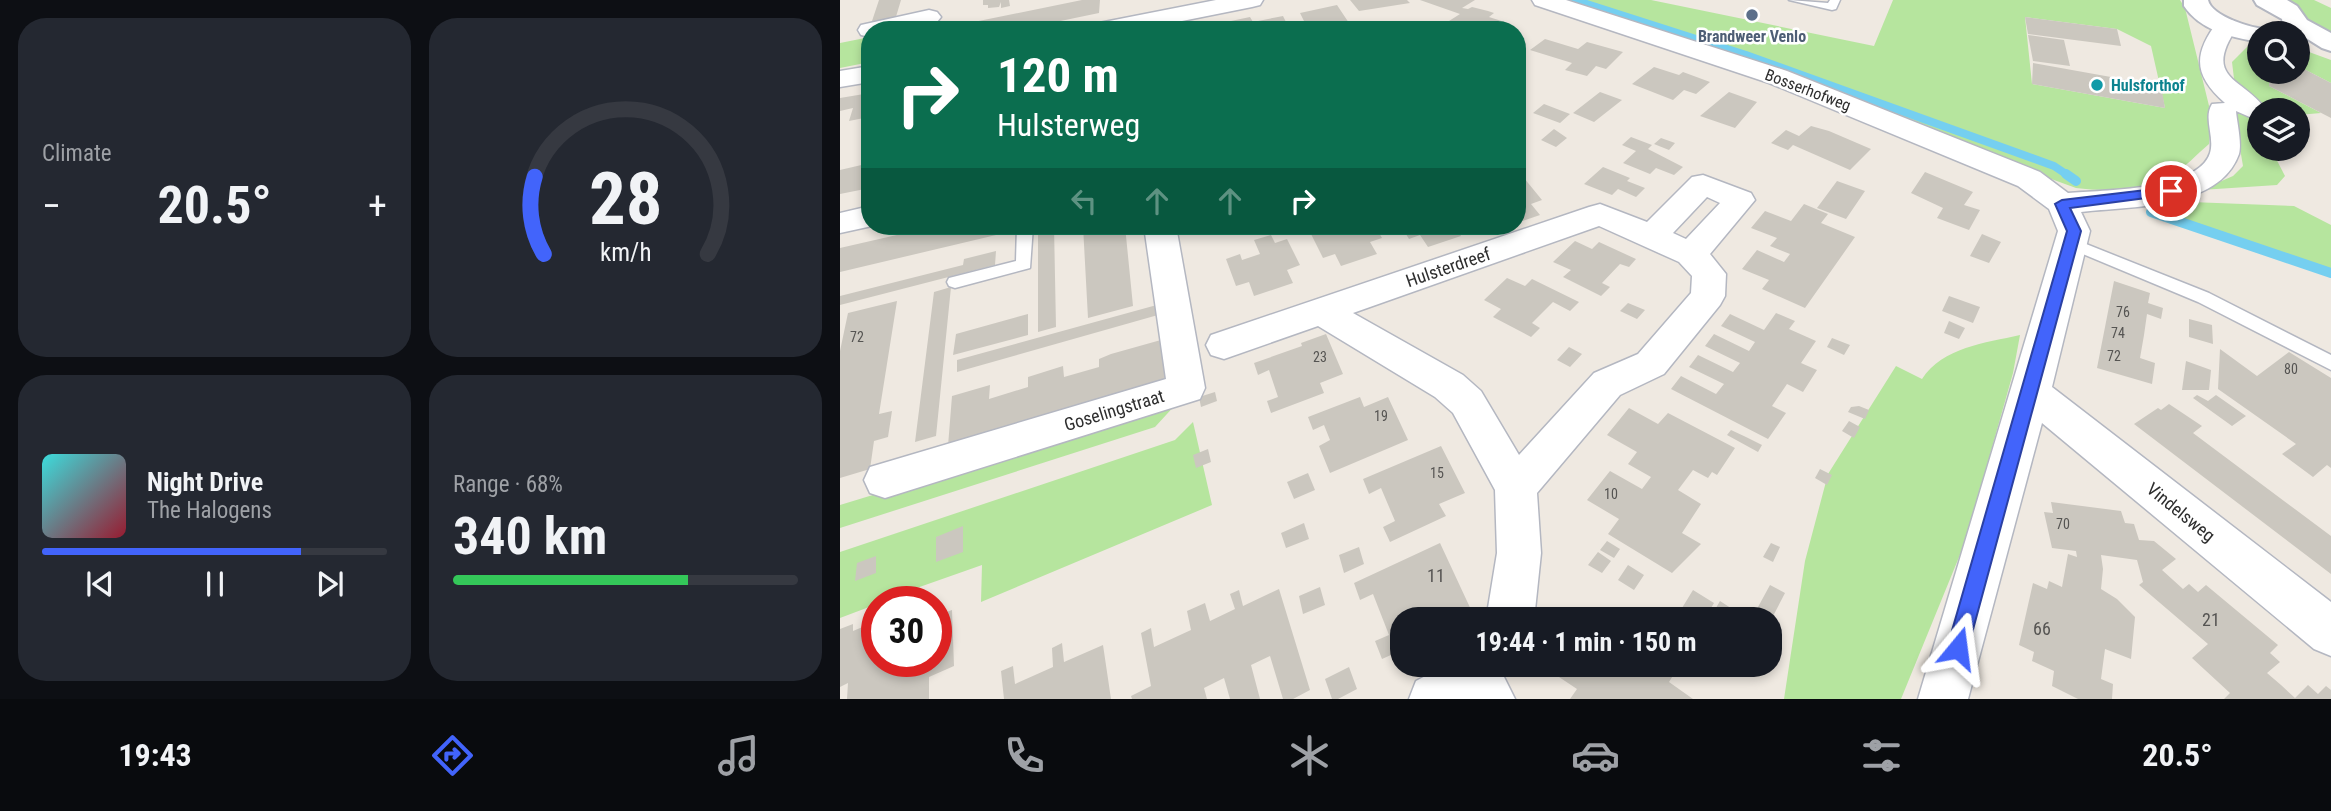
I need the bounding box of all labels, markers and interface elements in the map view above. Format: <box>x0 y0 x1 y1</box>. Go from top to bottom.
marker: Brandweer Venlo <box>1744 7 1760 23</box>
map controls <box>2247 21 2310 161</box>
button: search <box>2247 21 2310 84</box>
place label: Brandweer Venlo <box>1698 27 1806 46</box>
text: 120 m <box>997 47 1119 104</box>
icon: right <box>882 49 973 140</box>
street label: Bosserhofweg <box>1762 65 1854 115</box>
place label: Hulsforthof <box>2111 76 2186 95</box>
marker: Hulsforthof <box>2089 77 2105 93</box>
button: layers <box>2247 98 2310 161</box>
text: Hulsterweg <box>997 106 1140 144</box>
text: Climate <box>42 140 112 167</box>
text: 28 <box>589 156 662 242</box>
pin <box>2141 161 2201 221</box>
icon: arrive <box>2152 172 2190 210</box>
text: 20.5° <box>157 175 272 236</box>
icon: left <box>1065 182 1103 220</box>
icon: ahead <box>1138 182 1176 220</box>
icon: ahead <box>1211 182 1249 220</box>
icon: right <box>1284 182 1322 220</box>
text: − <box>42 184 61 228</box>
text: + <box>368 184 387 228</box>
text: km/h <box>600 237 651 266</box>
street label: Hulsterdreef <box>1403 243 1493 291</box>
house number: 76 <box>2116 304 2130 320</box>
house number: 74 <box>2111 325 2125 341</box>
house number: 72 <box>850 329 864 345</box>
house number: 72 <box>2107 348 2121 364</box>
house number: 23 <box>1313 349 1327 365</box>
house number: 80 <box>2284 361 2298 377</box>
street label: Goselingstraat <box>1061 385 1167 435</box>
house number: 19 <box>1374 408 1388 424</box>
house number: 15 <box>1430 465 1444 481</box>
text: Night Drive <box>147 467 263 497</box>
text: Range · 68% <box>453 471 563 498</box>
street label: Vindelsweg <box>2143 478 2219 546</box>
house number: 10 <box>1604 486 1618 502</box>
text: The Halogens <box>147 497 272 524</box>
text: 340 km <box>453 506 607 567</box>
house number: 70 <box>2056 516 2070 532</box>
icon: previous <box>81 565 119 603</box>
icon: pause <box>196 565 234 603</box>
icon: next <box>311 565 349 603</box>
house number: 11 <box>1427 565 1445 586</box>
speed limit sign: 30 <box>861 586 952 677</box>
house number: 21 <box>2202 609 2220 630</box>
position arrow <box>1921 611 1995 685</box>
house number: 66 <box>2033 618 2051 639</box>
text: 19:44 · 1 min · 150 m <box>1476 627 1696 657</box>
icon: directions <box>428 731 477 780</box>
icon: music <box>714 731 763 780</box>
icon: phone <box>1000 731 1049 780</box>
icon: climate <box>1285 731 1334 780</box>
icon: car <box>1571 731 1620 780</box>
icon: filters <box>1857 731 1906 780</box>
text: 19:43 <box>118 736 192 774</box>
text: 20.5° <box>2142 736 2213 774</box>

